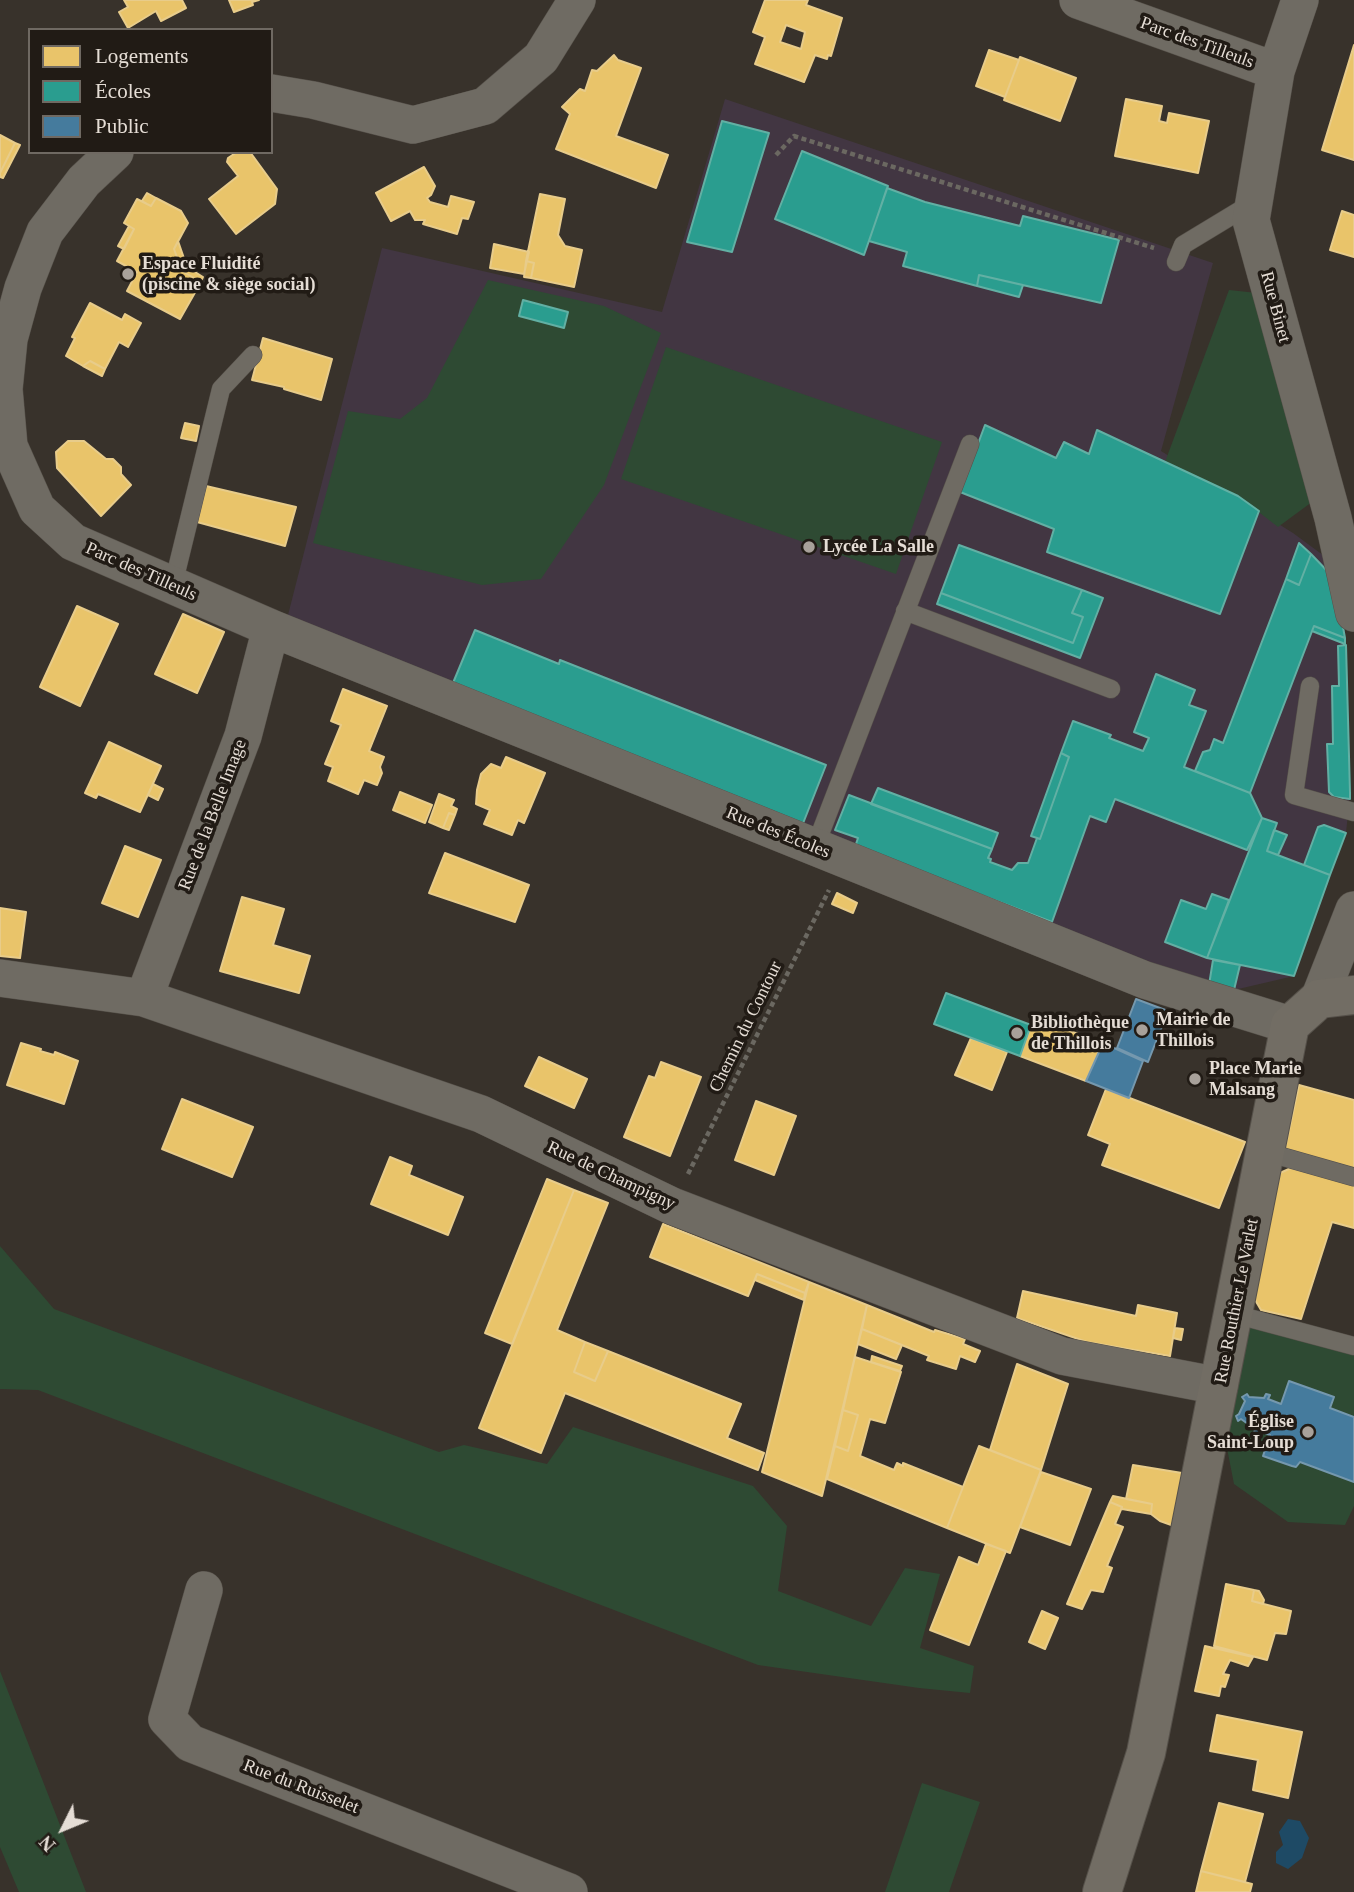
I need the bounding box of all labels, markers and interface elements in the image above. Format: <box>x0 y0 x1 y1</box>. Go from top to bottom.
street label: Parc des Tilleuls <box>1137 12 1257 74</box>
legend <box>28 28 273 154</box>
text: Logements <box>95 44 188 68</box>
text: Écoles <box>95 79 151 103</box>
text: Public <box>95 114 149 138</box>
place label: Espace Fluidité (piscine & siège social) <box>142 253 315 296</box>
marker: Espace Fluidité (piscine & siège social) <box>120 266 136 282</box>
street label: Rue Binet <box>1255 269 1295 345</box>
place label: Lycée La Salle <box>823 536 934 558</box>
street label: Parc des Tilleuls <box>82 538 200 606</box>
marker: Lycée La Salle <box>801 539 817 555</box>
street label: Rue de la Belle Image <box>174 736 252 894</box>
street label: Rue des Écoles <box>723 802 833 864</box>
street label: Chemin du Contour <box>705 958 787 1096</box>
place label: Mairie de Thillois <box>1156 1009 1230 1052</box>
place label: Bibliothèque de Thillois <box>1031 1012 1129 1054</box>
marker: Mairie de Thillois <box>1134 1022 1150 1038</box>
marker: Bibliothèque de Thillois <box>1009 1025 1025 1041</box>
place label: Place Marie Malsang <box>1209 1058 1301 1100</box>
marker: Place Marie Malsang <box>1187 1071 1203 1087</box>
street label: Rue de Champigny <box>543 1137 679 1215</box>
street label: Rue Routhier Le Varlet <box>1210 1217 1264 1385</box>
place label: Église Saint-Loup <box>1207 1411 1294 1454</box>
marker: Église Saint-Loup <box>1300 1424 1316 1440</box>
street label: Rue du Ruisselet <box>240 1755 362 1819</box>
north arrow <box>28 1794 98 1864</box>
text: N <box>35 1831 60 1856</box>

